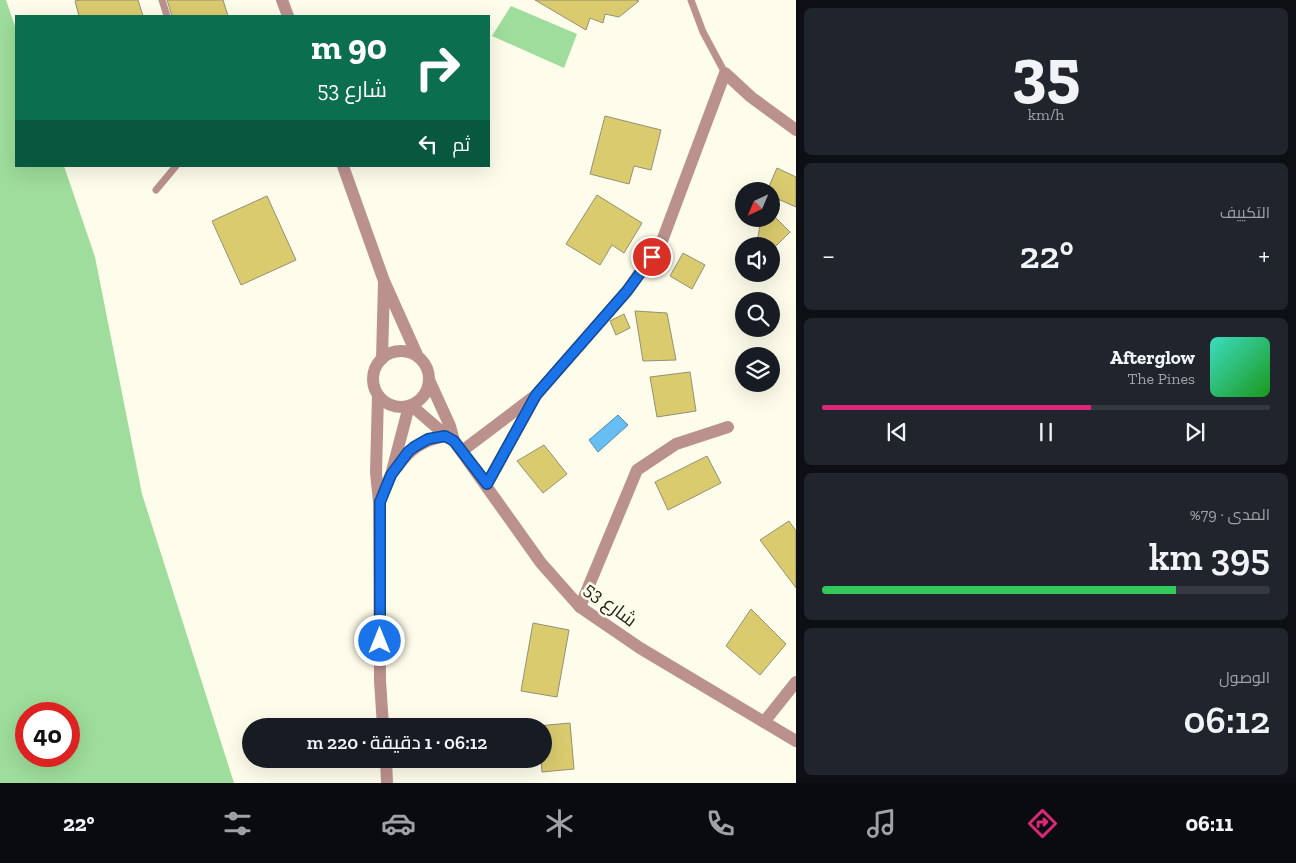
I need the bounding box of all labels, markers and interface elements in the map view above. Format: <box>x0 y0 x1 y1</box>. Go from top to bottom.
text: 90 m <box>311 26 387 68</box>
text: 35 <box>1012 33 1080 111</box>
icon: right <box>405 35 470 100</box>
text: شارع 53 <box>317 76 387 103</box>
text: km/h <box>1028 105 1064 124</box>
icon: left <box>414 130 442 158</box>
text: ثم <box>452 133 470 156</box>
north arrow <box>735 182 780 228</box>
map controls <box>735 182 780 392</box>
text: التكييف <box>1220 203 1270 222</box>
text: 22° <box>1019 232 1074 278</box>
pin <box>631 236 673 278</box>
button: sound <box>735 237 780 282</box>
text: − <box>822 239 835 272</box>
text: + <box>1258 239 1270 272</box>
icon: arrive <box>638 243 666 271</box>
button: search <box>735 292 780 337</box>
text: Afterglow <box>1110 346 1195 369</box>
button: layers <box>735 347 780 392</box>
text: The Pines <box>1128 369 1195 388</box>
icon: previous <box>883 418 911 446</box>
icon: pause <box>1032 418 1060 446</box>
icon: next <box>1181 418 1209 446</box>
text: المدى · 79% <box>1190 505 1270 524</box>
text: 395 km <box>1149 534 1270 580</box>
street label: شارع 53 <box>579 577 642 633</box>
position arrow <box>353 614 405 666</box>
text: الوصول <box>1219 668 1270 687</box>
text: 06:12 <box>1184 697 1270 743</box>
speed limit sign: 40 <box>15 702 80 767</box>
text: 06:12 · 1 دقيقة · 220 m <box>307 731 487 754</box>
icon: filters <box>220 806 255 841</box>
icon: car <box>381 806 416 841</box>
icon: climate <box>542 806 577 841</box>
icon: phone <box>703 806 738 841</box>
icon: music <box>864 806 899 841</box>
icon: directions <box>1025 806 1060 841</box>
text: 22° <box>63 810 95 837</box>
text: 06:11 <box>1185 810 1233 837</box>

